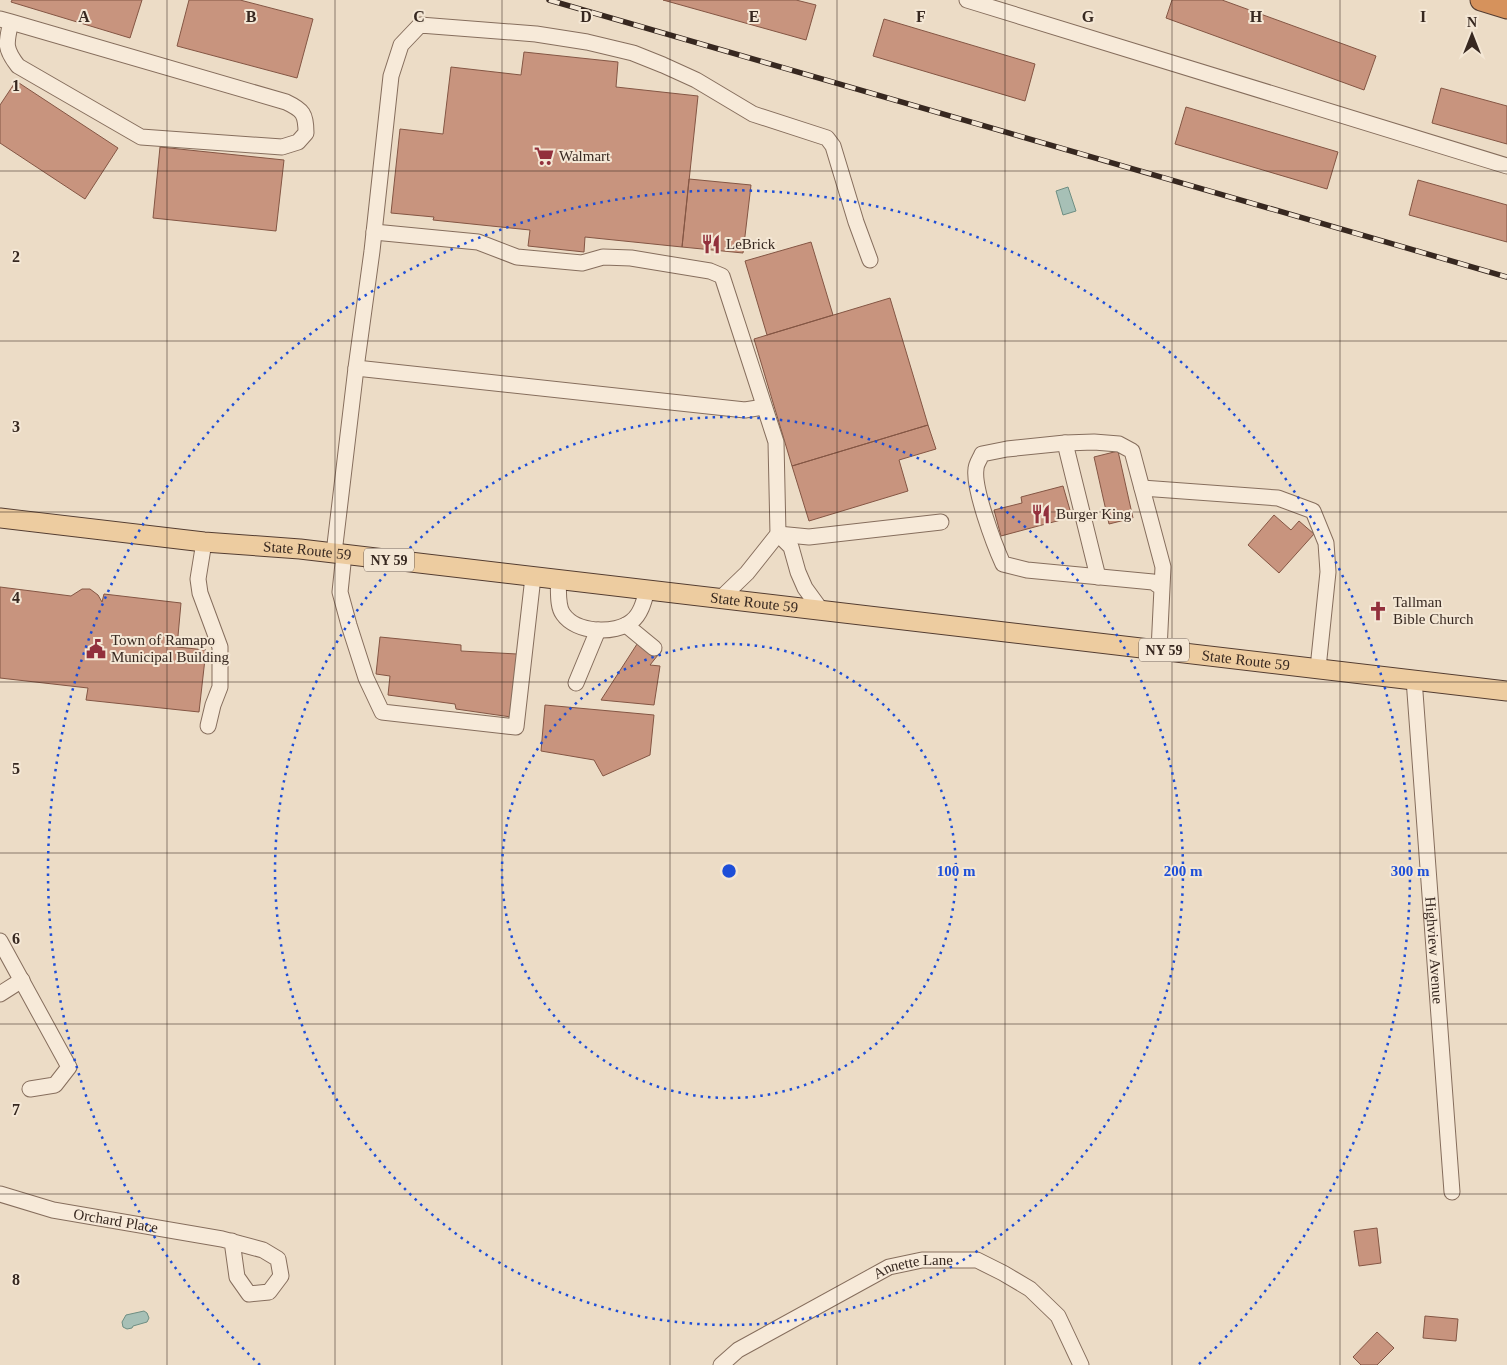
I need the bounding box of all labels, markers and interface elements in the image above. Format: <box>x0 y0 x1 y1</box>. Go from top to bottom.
text: A <box>78 8 90 25</box>
text: B <box>246 8 257 25</box>
text: C <box>413 8 425 25</box>
text: D <box>580 8 592 25</box>
text: E <box>749 8 759 25</box>
text: F <box>916 8 926 25</box>
text: G <box>1082 8 1095 25</box>
text: H <box>1250 8 1263 25</box>
text: I <box>1420 8 1426 25</box>
north arrow <box>1447 10 1497 60</box>
text: N <box>1467 15 1477 30</box>
text: 1 <box>12 77 20 94</box>
supermarket icon: Walmart <box>533 145 555 167</box>
place label: Walmart <box>559 148 611 164</box>
restaurant icon: LeBrick <box>700 233 722 255</box>
place label: LeBrick <box>726 236 776 252</box>
text: 2 <box>12 248 20 265</box>
text: 3 <box>12 418 20 435</box>
restaurant icon: Burger King <box>1030 503 1052 525</box>
place label: Burger King <box>1056 506 1132 522</box>
street label: State Route 59 <box>263 538 352 563</box>
road number: NY 59 <box>364 548 414 572</box>
text: 4 <box>12 589 20 606</box>
street label: State Route 59 <box>709 589 799 616</box>
place label: Tallman Bible Church <box>1393 594 1474 627</box>
church icon: Tallman Bible Church <box>1367 600 1389 622</box>
place label: Town of Ramapo Municipal Building <box>111 632 229 665</box>
public building icon: Town of Ramapo Municipal Building <box>85 638 107 660</box>
road number: NY 59 <box>1139 638 1189 662</box>
street label: State Route 59 <box>1201 647 1291 673</box>
text: 5 <box>12 760 20 777</box>
centre of rings <box>720 862 738 880</box>
text: 100 m <box>937 863 976 879</box>
text: 200 m <box>1164 863 1203 879</box>
text: 300 m <box>1391 863 1430 879</box>
street label: Highview Avenue <box>1422 896 1446 1005</box>
text: 6 <box>12 930 20 947</box>
text: 7 <box>12 1101 20 1118</box>
street label: Orchard Place <box>72 1206 160 1236</box>
street label: Annette Lane <box>871 1252 953 1282</box>
text: 8 <box>12 1271 20 1288</box>

